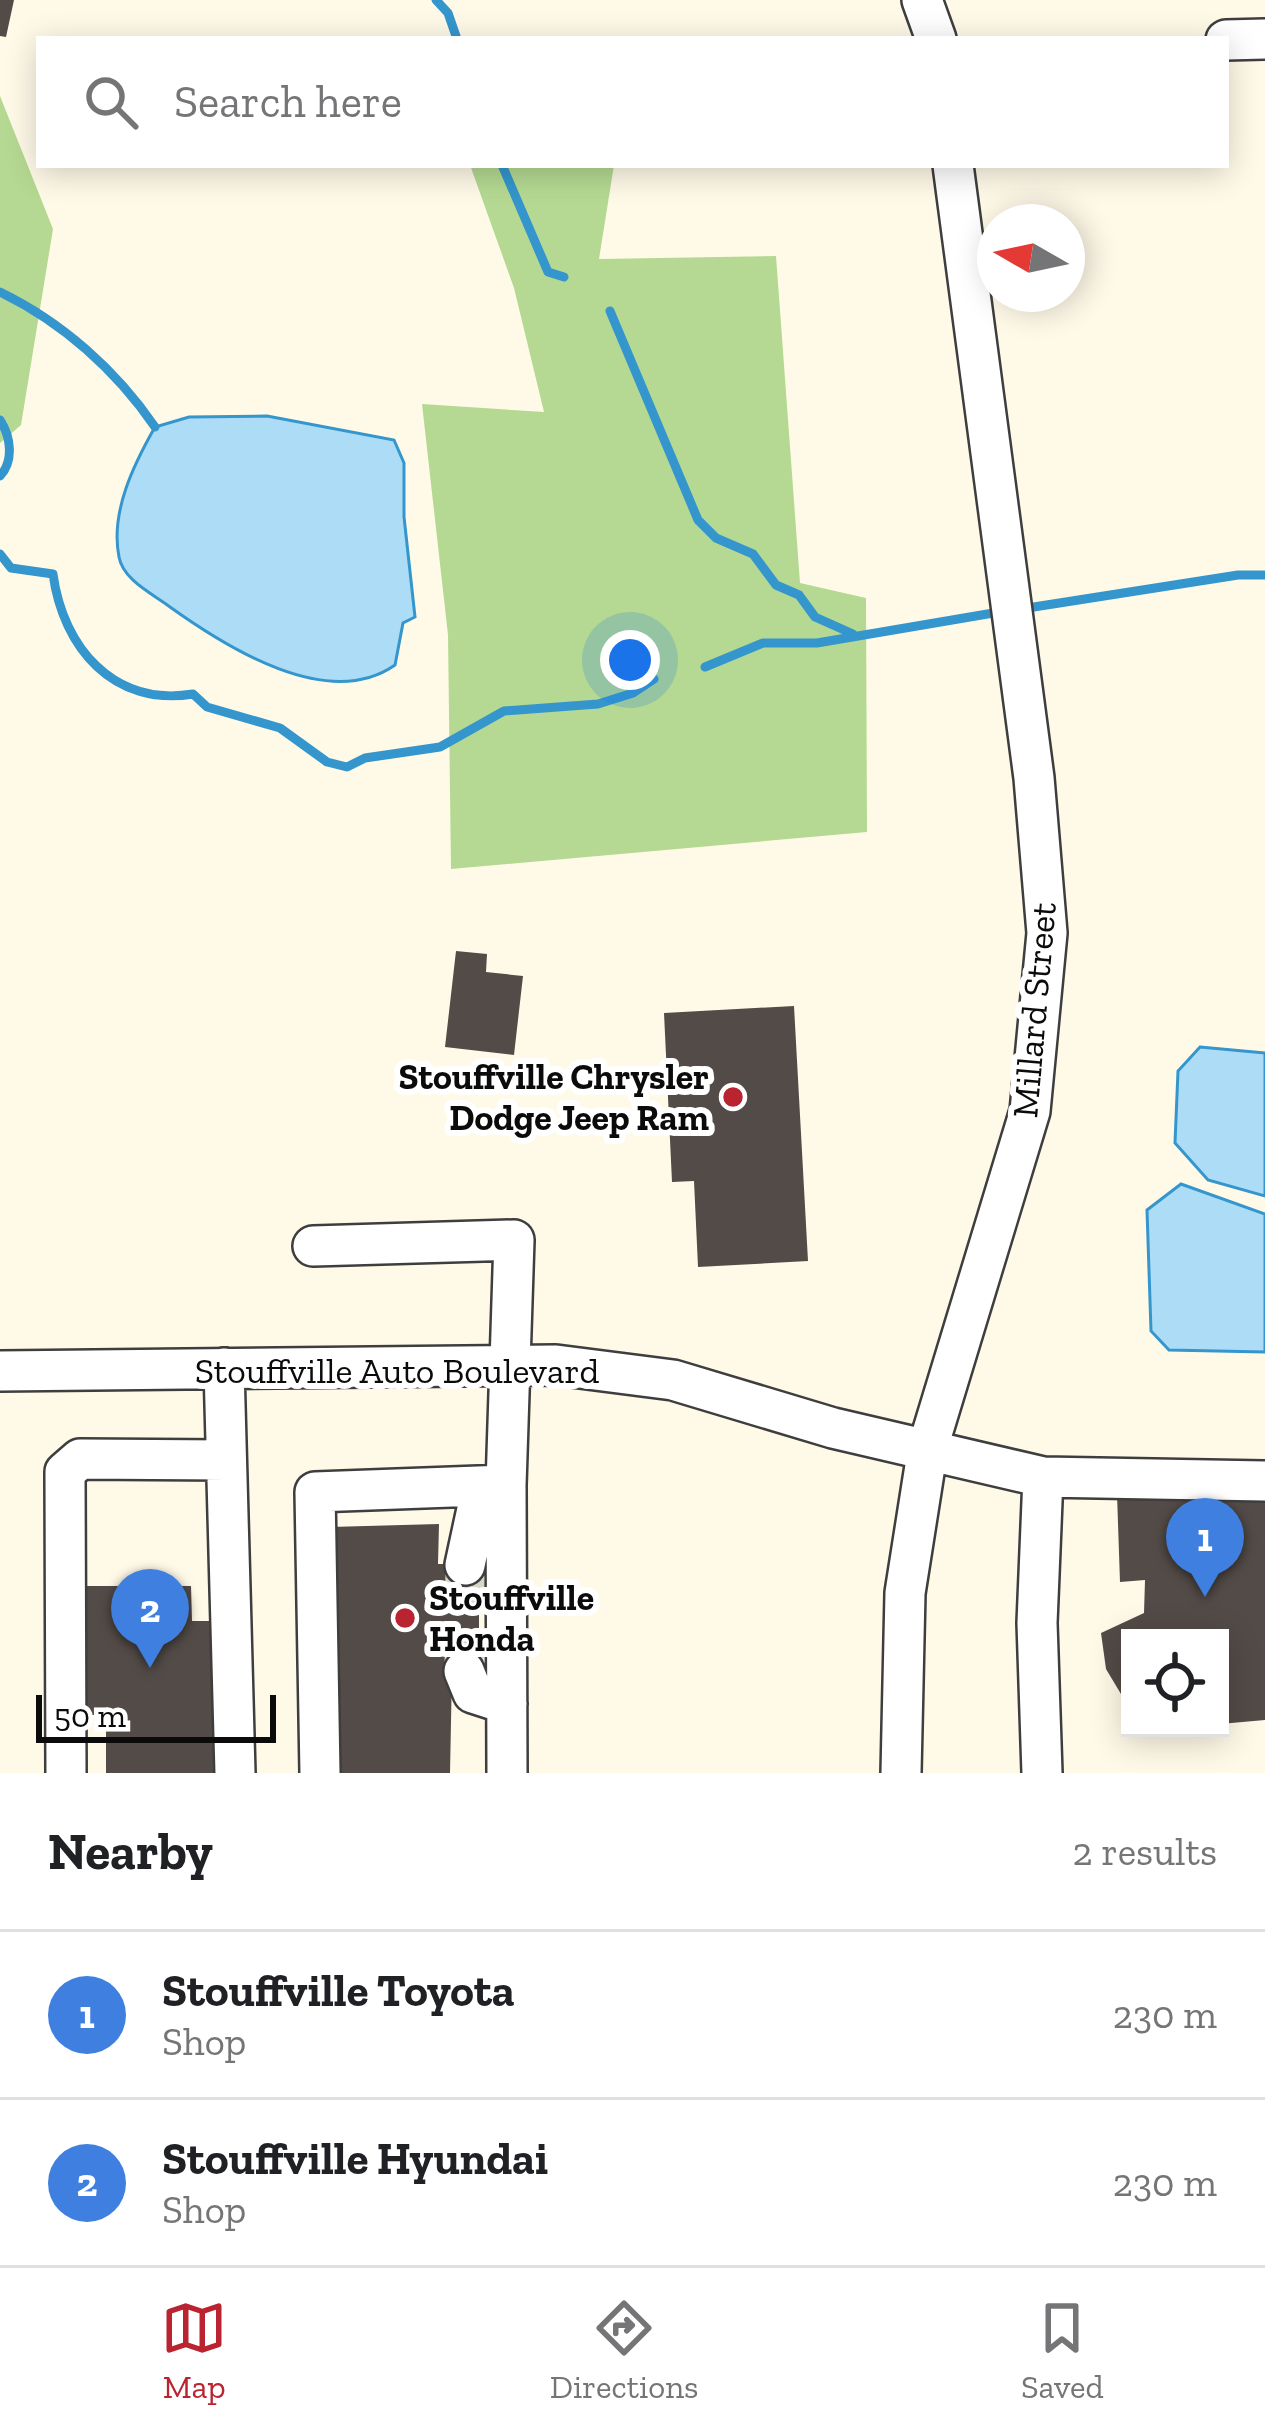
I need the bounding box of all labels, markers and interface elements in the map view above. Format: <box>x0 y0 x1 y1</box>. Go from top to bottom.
search box <box>36 36 1229 168</box>
icon: search <box>78 69 144 135</box>
text: Search here <box>174 75 402 129</box>
north arrow <box>977 204 1085 312</box>
your location <box>600 630 660 690</box>
street label: Millard Street <box>1003 900 1065 1120</box>
place label: Stouffville Chrysler Dodge Jeep Ram <box>399 1055 709 1139</box>
marker: Stouffville Chrysler Dodge Jeep Ram <box>720 1084 746 1110</box>
street label: Stouffville Auto Boulevard <box>195 1349 600 1392</box>
pin: 1 <box>1166 1498 1244 1597</box>
pin: 2 <box>111 1569 189 1668</box>
place label: Stouffville Honda <box>429 1576 594 1660</box>
marker: Stouffville Honda <box>392 1605 418 1631</box>
map controls <box>1121 1629 1229 1737</box>
button: locate <box>1121 1629 1229 1737</box>
scale bar <box>36 1689 276 1742</box>
text: 50 m <box>54 1696 126 1735</box>
text: Nearby <box>48 1821 213 1882</box>
text: 2 results <box>1072 1828 1217 1875</box>
text: Stouffville Toyota <box>162 1964 515 2018</box>
text: 1 <box>79 1991 95 2038</box>
text: 230 m <box>1113 1991 1217 2038</box>
text: Shop <box>162 2018 246 2065</box>
text: Stouffville Hyundai <box>162 2132 548 2186</box>
text: 2 <box>77 2159 97 2206</box>
text: 230 m <box>1113 2159 1217 2206</box>
text: Shop <box>162 2186 246 2233</box>
tab: Map <box>161 2295 227 2406</box>
tab: Directions <box>550 2295 699 2406</box>
tab: Saved <box>1021 2295 1104 2406</box>

